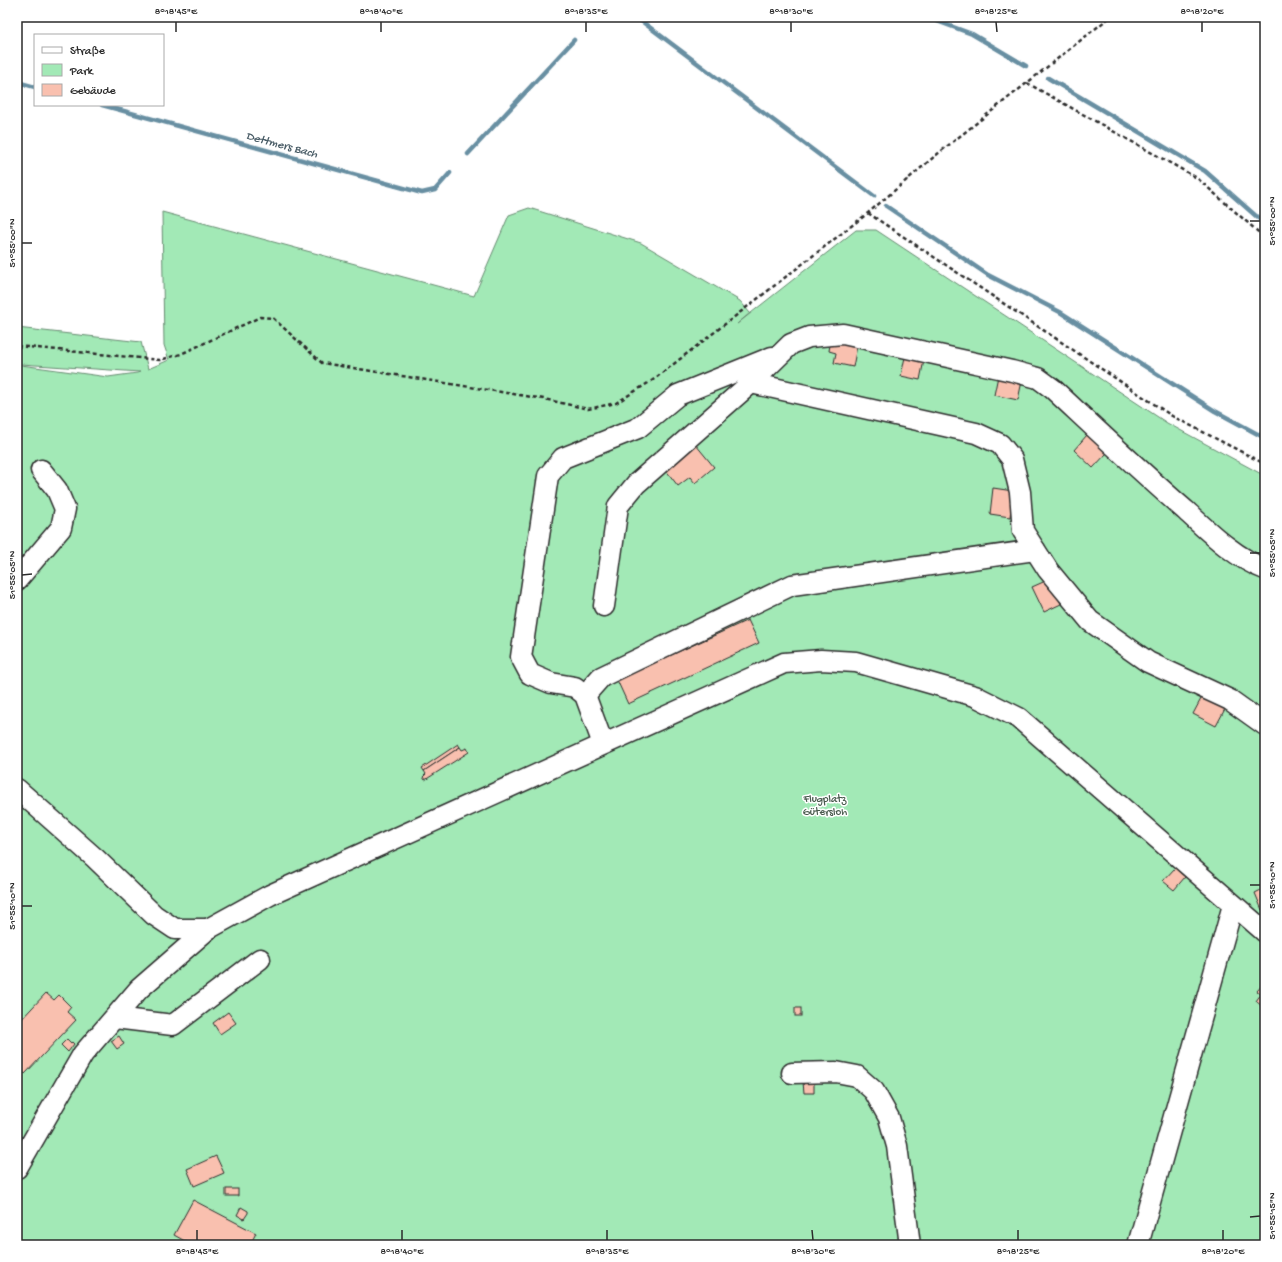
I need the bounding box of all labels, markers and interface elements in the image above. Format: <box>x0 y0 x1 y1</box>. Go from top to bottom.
text: 8°18'45"E <box>155 6 198 18</box>
text: 8°18'40"E <box>360 6 403 18</box>
text: 8°18'35"E <box>565 6 608 18</box>
text: 8°18'30"E <box>769 6 813 18</box>
text: 8°18'25"E <box>975 6 1018 18</box>
text: 8°18'20"E <box>1181 6 1224 18</box>
legend <box>34 34 164 106</box>
text: Straße <box>70 45 106 59</box>
text: Park <box>69 65 95 79</box>
text: Gebäude <box>70 85 116 99</box>
water label: Dettmers Bach <box>244 130 319 162</box>
text: 51°55'00"N <box>1267 196 1279 245</box>
text: 51°55'00"N <box>7 218 19 267</box>
text: 51°55'05"N <box>1267 528 1279 577</box>
text: 51°55'05"N <box>7 550 19 599</box>
park label: Flugplatz Gütersloh <box>803 794 848 819</box>
text: 51°55'10"N <box>1267 861 1279 909</box>
text: 51°55'10"N <box>7 882 19 930</box>
text: 51°55'15"N <box>1267 1192 1279 1239</box>
text: 8°18'45"E <box>176 1246 219 1258</box>
text: 8°18'40"E <box>381 1246 424 1258</box>
text: 8°18'35"E <box>586 1246 629 1258</box>
text: 8°18'30"E <box>791 1246 835 1258</box>
text: 8°18'25"E <box>997 1246 1040 1258</box>
text: 8°18'20"E <box>1202 1246 1245 1258</box>

